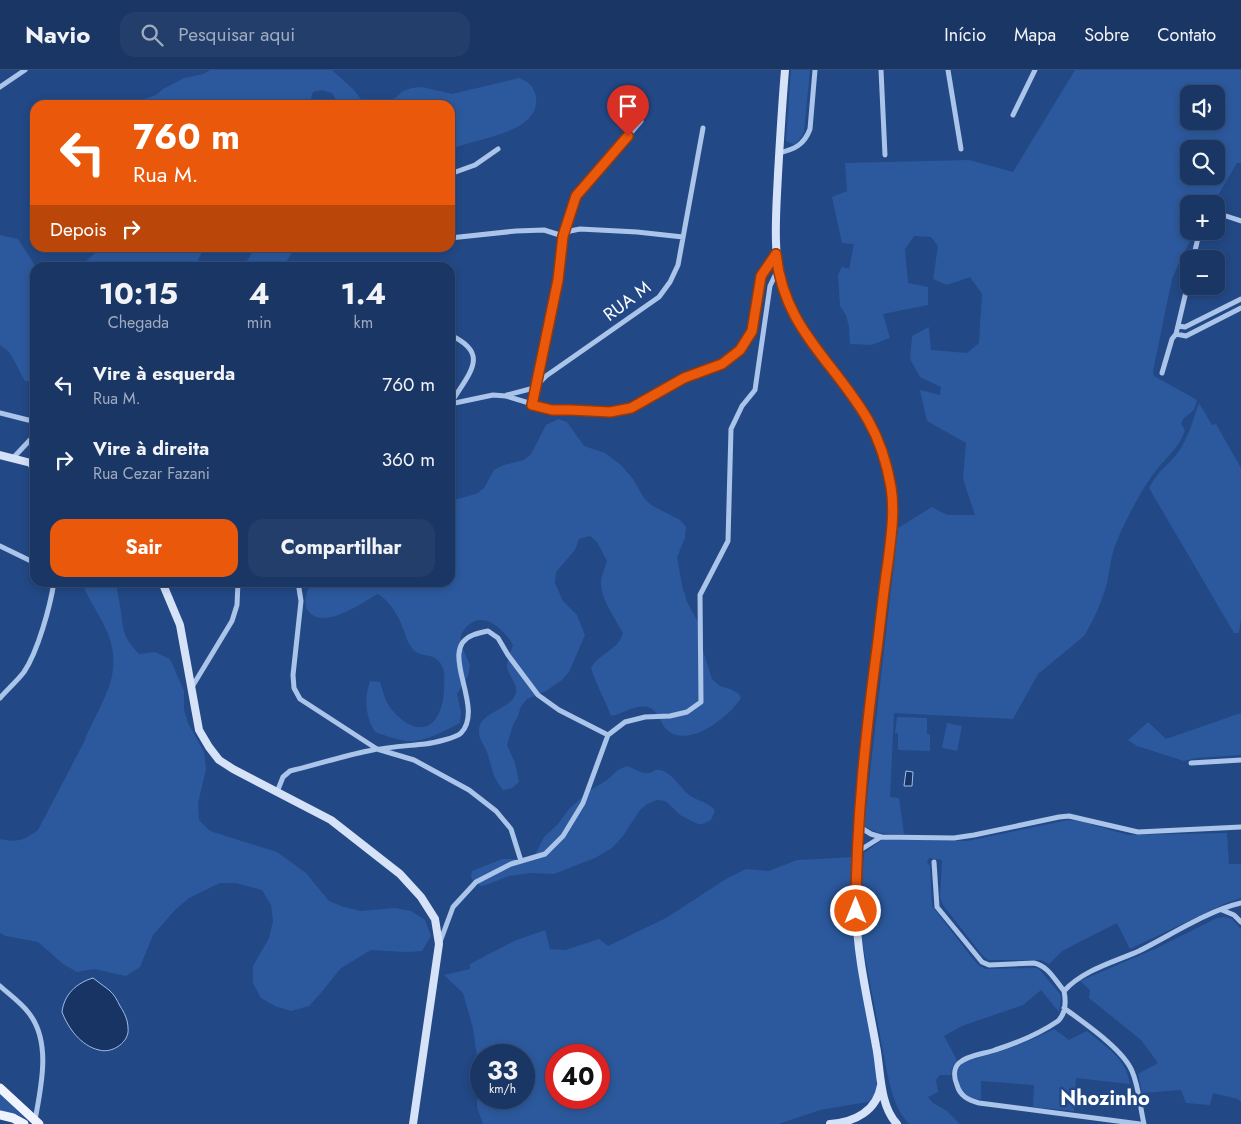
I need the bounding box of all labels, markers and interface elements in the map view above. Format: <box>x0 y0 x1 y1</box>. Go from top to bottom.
search box <box>120 12 470 57</box>
text: Navio <box>25 17 90 52</box>
icon: search <box>138 21 166 49</box>
text: Pesquisar aqui <box>178 21 295 48</box>
text: Início <box>944 22 986 48</box>
text: Mapa <box>1014 22 1056 48</box>
text: Sobre <box>1084 22 1129 48</box>
text: Contato <box>1157 22 1216 48</box>
pin <box>607 85 649 136</box>
map controls <box>1180 85 1225 295</box>
button: sound <box>1180 85 1225 130</box>
icon: arrive <box>614 92 642 120</box>
text: 760 m <box>133 112 240 162</box>
icon: left <box>50 120 115 185</box>
button: search <box>1180 140 1225 185</box>
text: Rua M. <box>133 158 198 190</box>
button: + <box>1180 195 1225 240</box>
icon: right <box>117 215 145 243</box>
text: Depois <box>50 216 107 243</box>
button: − <box>1180 250 1225 295</box>
text: 10:15 <box>99 272 178 315</box>
text: 4 <box>249 272 270 315</box>
text: 1.4 <box>340 272 386 315</box>
street label: RUA M <box>598 275 656 327</box>
text: Chegada <box>108 311 169 334</box>
text: min <box>247 311 272 334</box>
text: km <box>354 311 373 334</box>
text: Vire à esquerda <box>93 360 235 387</box>
icon: left <box>50 371 78 399</box>
text: 760 m <box>382 371 435 398</box>
text: Rua M. <box>93 387 141 410</box>
text: Vire à direita <box>93 435 209 462</box>
icon: right <box>50 446 78 474</box>
text: 360 m <box>382 446 435 473</box>
text: Rua Cezar Fazani <box>93 462 210 485</box>
button: Sair <box>50 519 238 577</box>
button: Compartilhar <box>248 519 435 577</box>
position arrow <box>829 884 881 936</box>
speed limit sign: 40 <box>545 1044 610 1109</box>
text: 33 <box>487 1052 518 1088</box>
text: km/h <box>489 1080 516 1098</box>
district label: Nhozinho <box>1060 1084 1150 1113</box>

